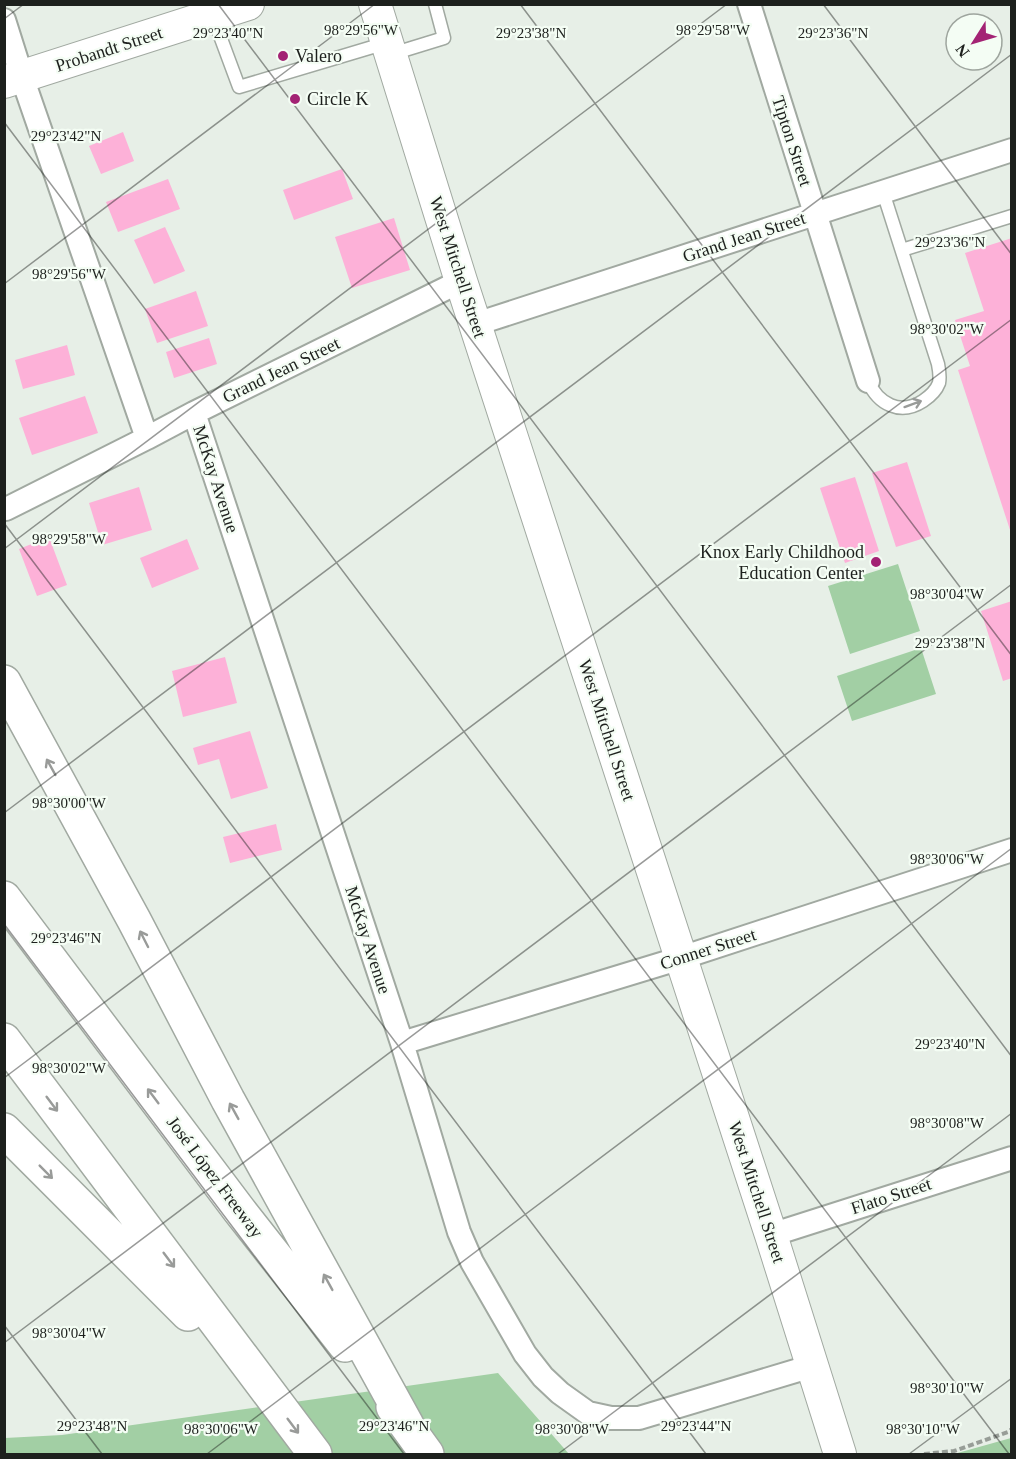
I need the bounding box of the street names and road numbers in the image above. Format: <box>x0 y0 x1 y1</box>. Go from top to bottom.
street label: Probandt Street <box>53 22 165 76</box>
street label: Tipton Street <box>768 93 816 189</box>
street label: West Mitchell Street <box>426 194 490 340</box>
street label: Grand Jean Street <box>680 208 808 266</box>
street label: Grand Jean Street <box>219 333 343 407</box>
street label: McKay Avenue <box>189 423 243 535</box>
street label: West Mitchell Street <box>575 657 639 803</box>
street label: McKay Avenue <box>341 884 395 996</box>
street label: Conner Street <box>658 924 758 974</box>
street label: José López Freeway <box>163 1112 267 1242</box>
street label: West Mitchell Street <box>725 1119 789 1265</box>
street label: Flato Street <box>848 1174 934 1218</box>

